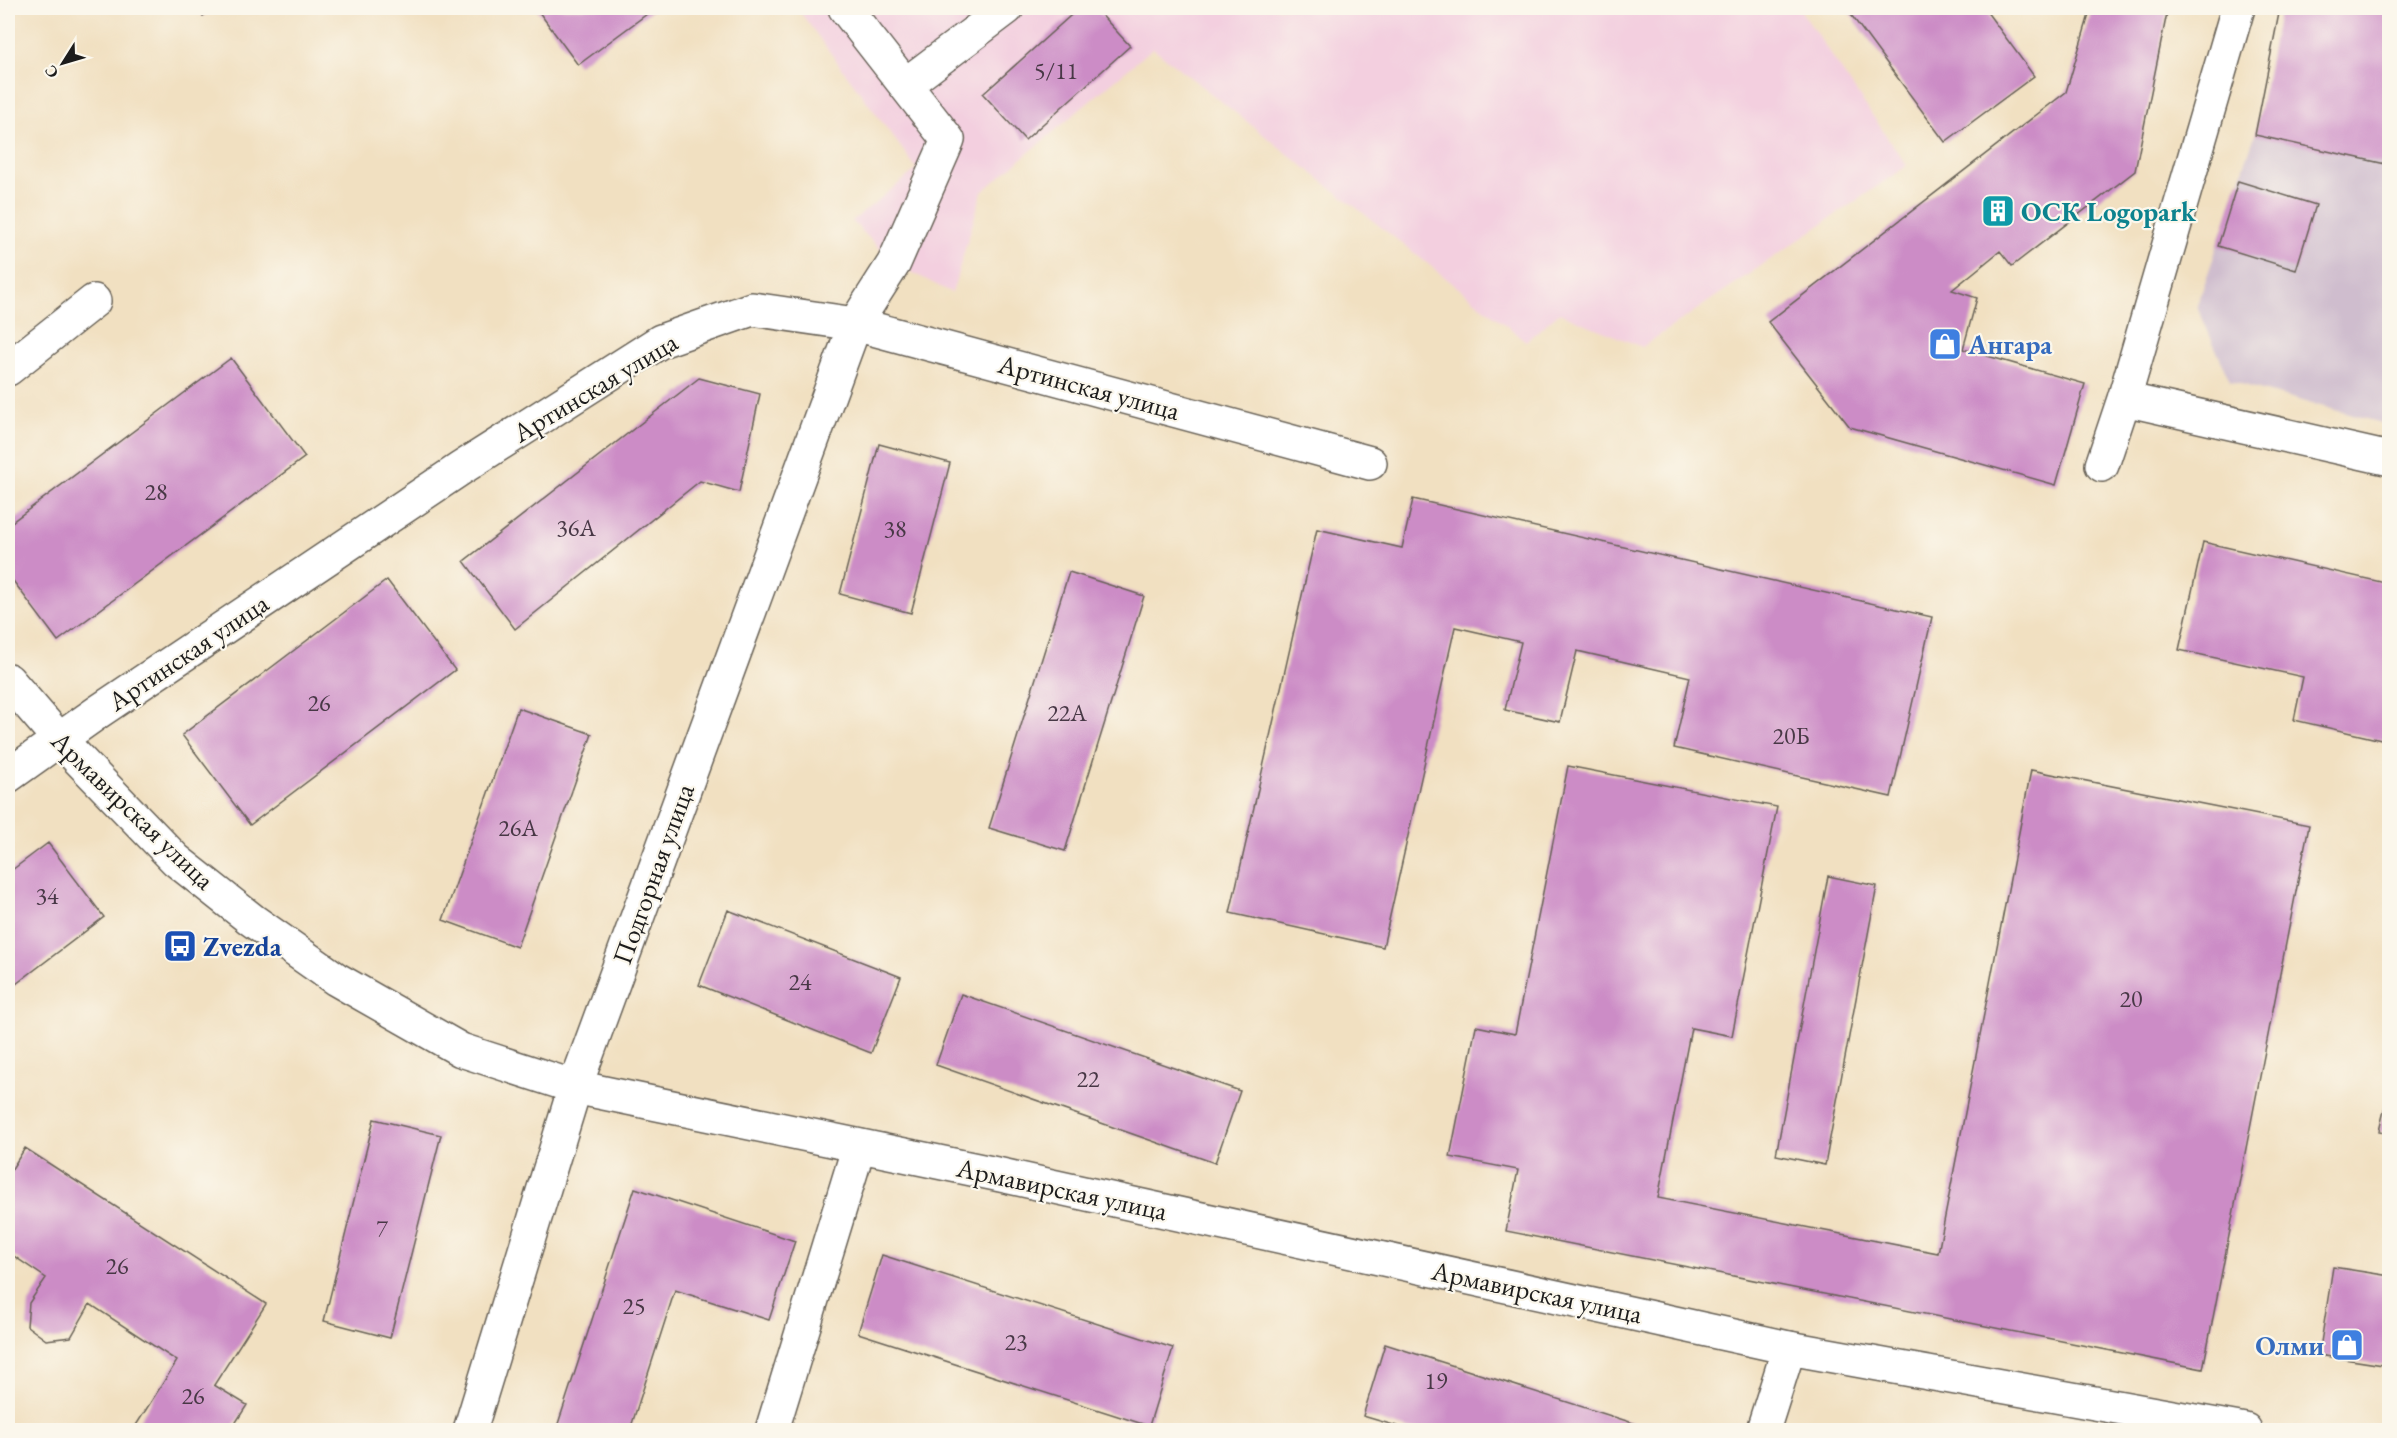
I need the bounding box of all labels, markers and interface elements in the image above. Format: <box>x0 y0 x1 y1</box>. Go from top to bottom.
north arrow <box>33 33 93 93</box>
house number: 5/11 <box>1034 55 1078 86</box>
text: С <box>40 61 63 83</box>
building icon: ОСК Logopark <box>1980 193 2016 229</box>
place label: ОСК Logopark <box>2021 194 2197 229</box>
street label: Артинская улица <box>505 324 684 451</box>
shop icon: Ангара <box>1927 326 1963 362</box>
place label: Ангара <box>1967 327 2052 362</box>
street label: Артинская улица <box>993 346 1184 428</box>
house number: 28 <box>144 476 168 507</box>
house number: 36А <box>556 512 596 543</box>
house number: 38 <box>883 513 907 544</box>
street label: Артинская улица <box>100 585 275 719</box>
house number: 26 <box>307 687 331 718</box>
house number: 22А <box>1047 697 1087 728</box>
house number: 20Б <box>1772 720 1810 751</box>
street label: Армавирская улица <box>43 722 222 897</box>
street label: Подгорная улица <box>604 779 702 969</box>
house number: 26А <box>498 812 538 843</box>
house number: 34 <box>35 880 59 911</box>
bus stop icon: Zvezda <box>162 928 198 964</box>
place label: Zvezda <box>203 929 282 964</box>
house number: 24 <box>788 966 812 997</box>
house number: 20 <box>2119 983 2143 1014</box>
house number: 22 <box>1076 1063 1100 1094</box>
street label: Армавирская улица <box>953 1149 1171 1228</box>
house number: 7 <box>376 1213 388 1244</box>
house number: 26 <box>105 1250 129 1281</box>
street label: Армавирская улица <box>1428 1252 1646 1331</box>
house number: 25 <box>622 1290 646 1321</box>
house number: 23 <box>1004 1326 1028 1357</box>
shop icon: Олми <box>2329 1327 2365 1363</box>
place label: Олми <box>2255 1328 2324 1363</box>
house number: 19 <box>1424 1365 1448 1396</box>
house number: 26 <box>181 1380 205 1411</box>

